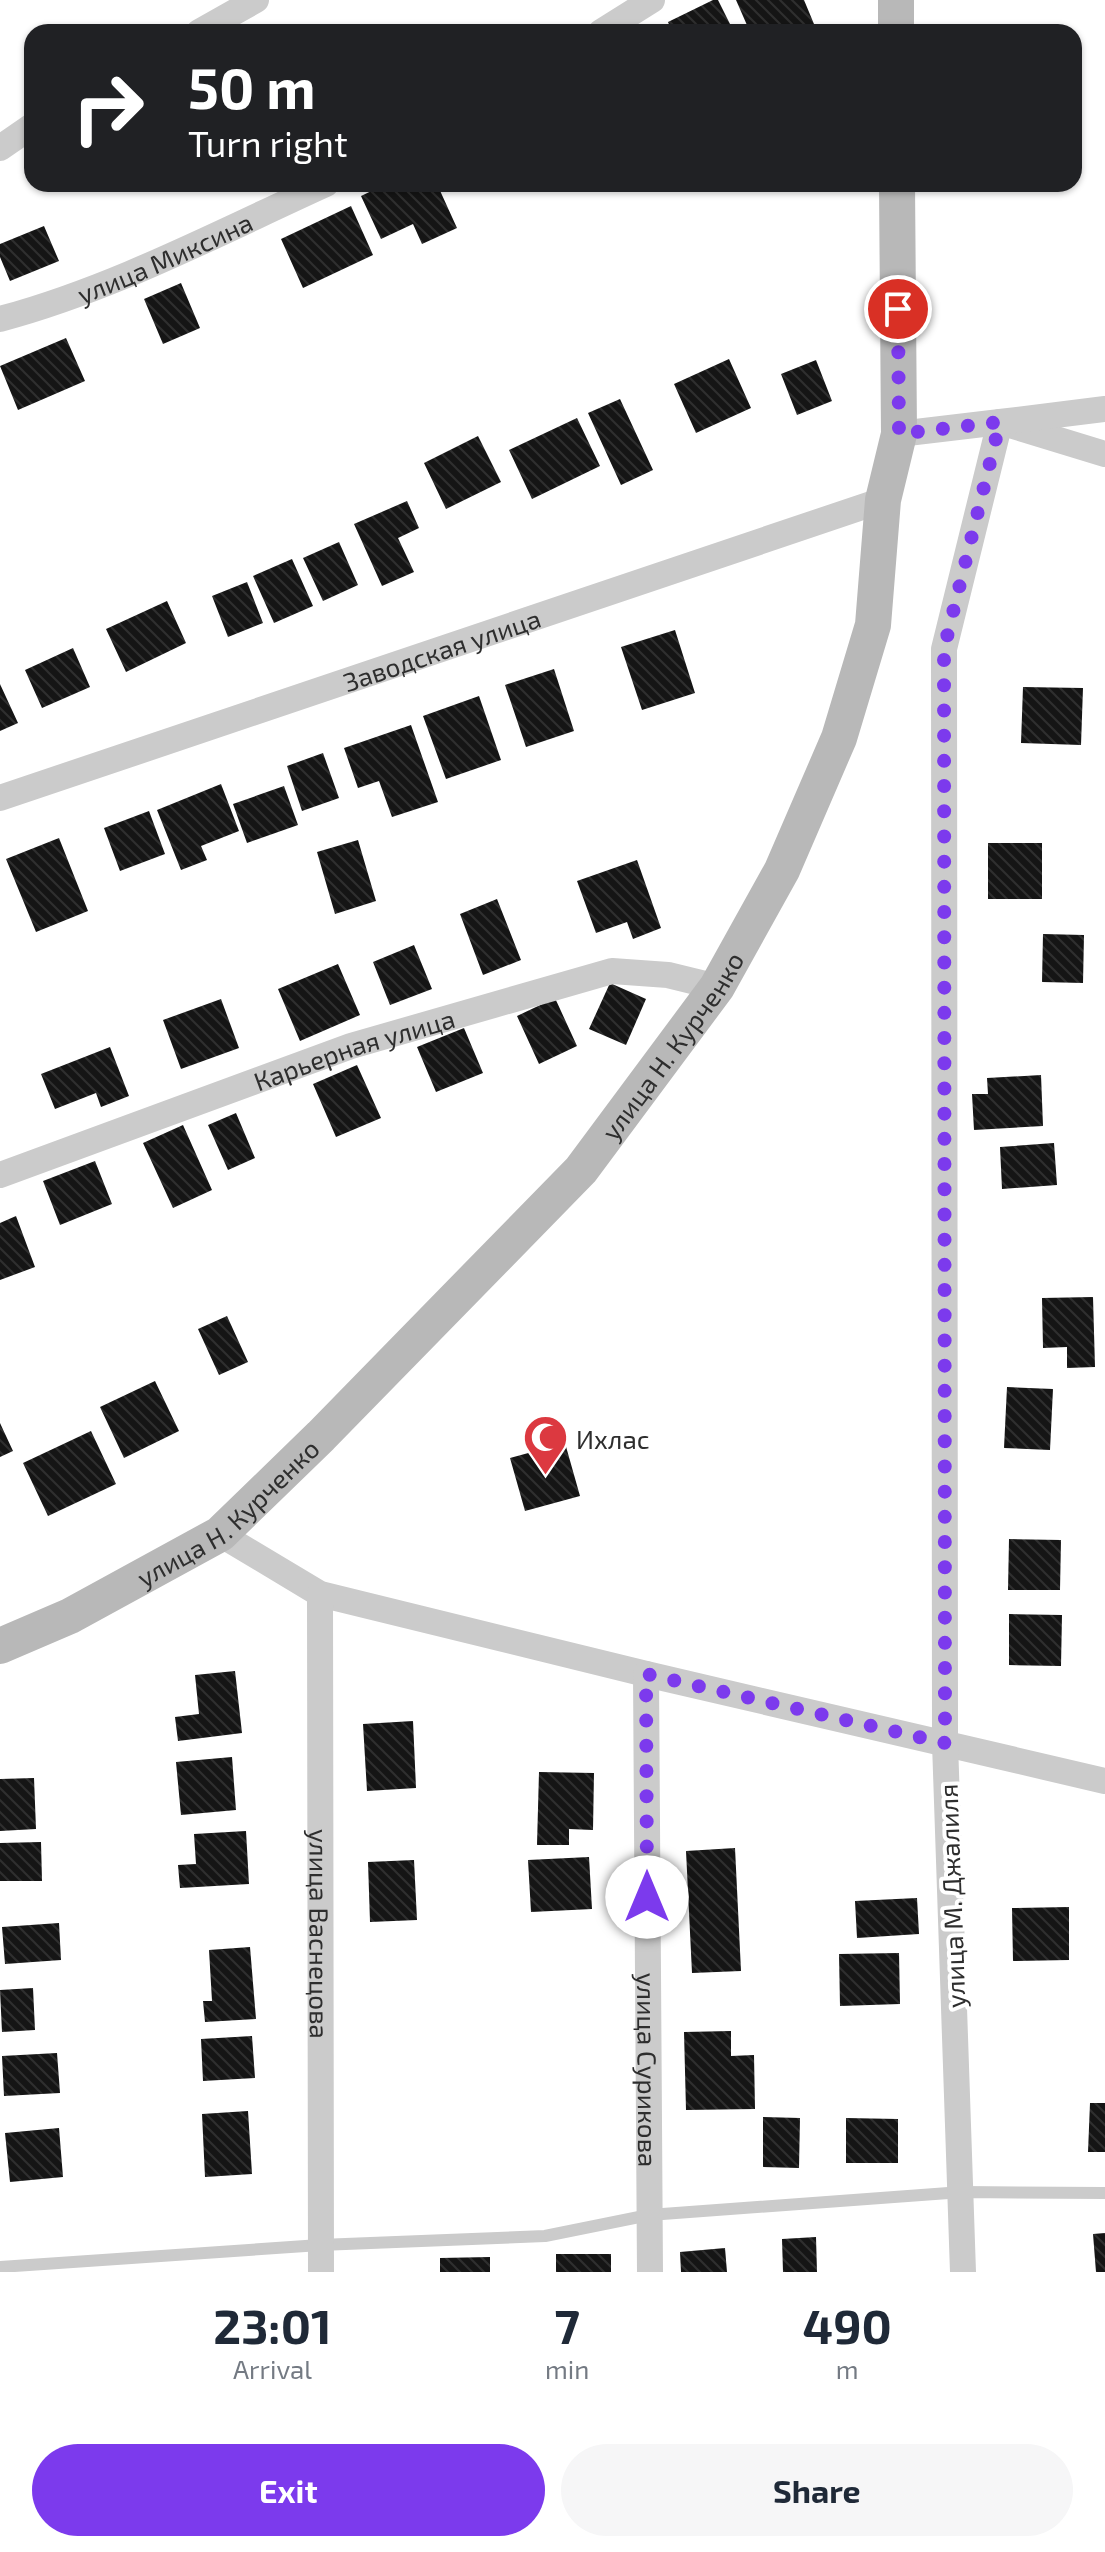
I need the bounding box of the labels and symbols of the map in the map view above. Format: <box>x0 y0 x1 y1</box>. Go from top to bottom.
street label: улица Миксина <box>73 205 257 310</box>
pin <box>864 275 932 343</box>
street label: Заводская улица <box>339 601 544 697</box>
street label: улица Н. Курченко <box>594 946 749 1146</box>
street label: Карьерная улица <box>249 1002 458 1096</box>
mosque icon: Ихлас <box>521 1414 569 1477</box>
place label: Ихлас <box>576 1423 650 1454</box>
street label: улица Н. Курченко <box>131 1432 325 1593</box>
street label: улица М. Джалиля <box>932 1783 971 2009</box>
street label: улица Васнецова <box>304 1829 336 2039</box>
position arrow <box>605 1855 689 1939</box>
street label: улица Сурикова <box>631 1972 665 2168</box>

